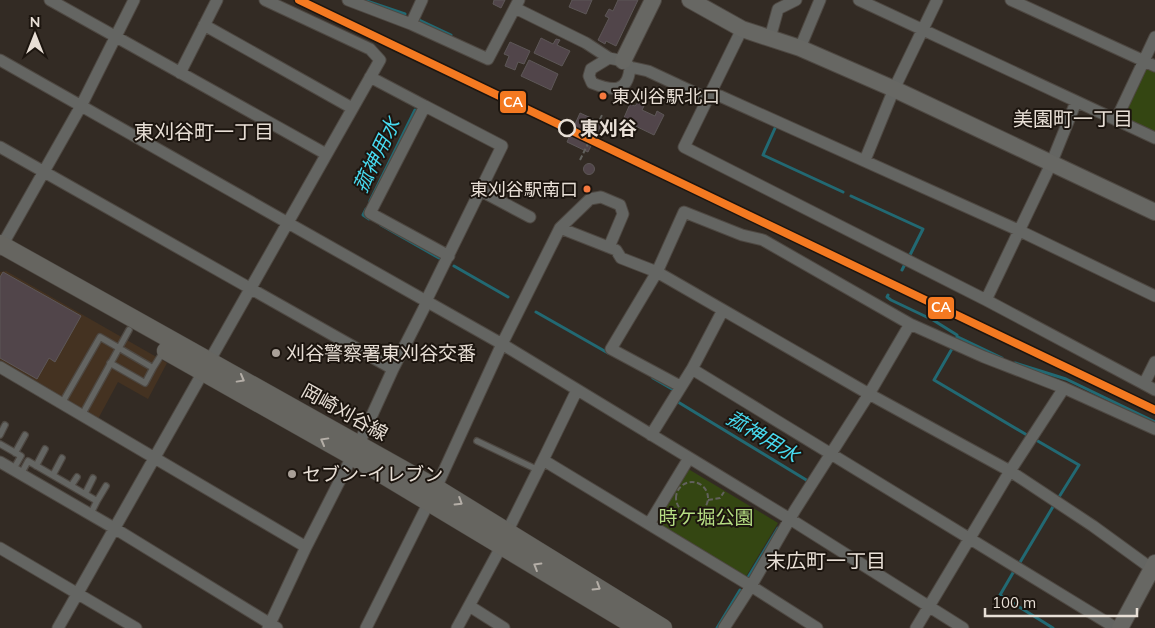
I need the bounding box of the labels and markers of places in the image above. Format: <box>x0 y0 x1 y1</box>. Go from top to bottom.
place label: 東刈谷駅北口 <box>612 85 720 108</box>
marker: 東刈谷駅北口 <box>598 91 608 101</box>
place label: 東刈谷 <box>580 116 637 140</box>
marker: 東刈谷 <box>558 119 576 137</box>
place label: 東刈谷駅南口 <box>470 178 578 201</box>
marker: 東刈谷駅南口 <box>582 184 592 194</box>
place label: 刈谷警察署東刈谷交番 <box>286 341 476 365</box>
marker: 刈谷警察署東刈谷交番 <box>270 347 282 359</box>
place label: セブン-イレブン <box>302 462 443 486</box>
marker: セブン-イレブン <box>286 468 298 480</box>

